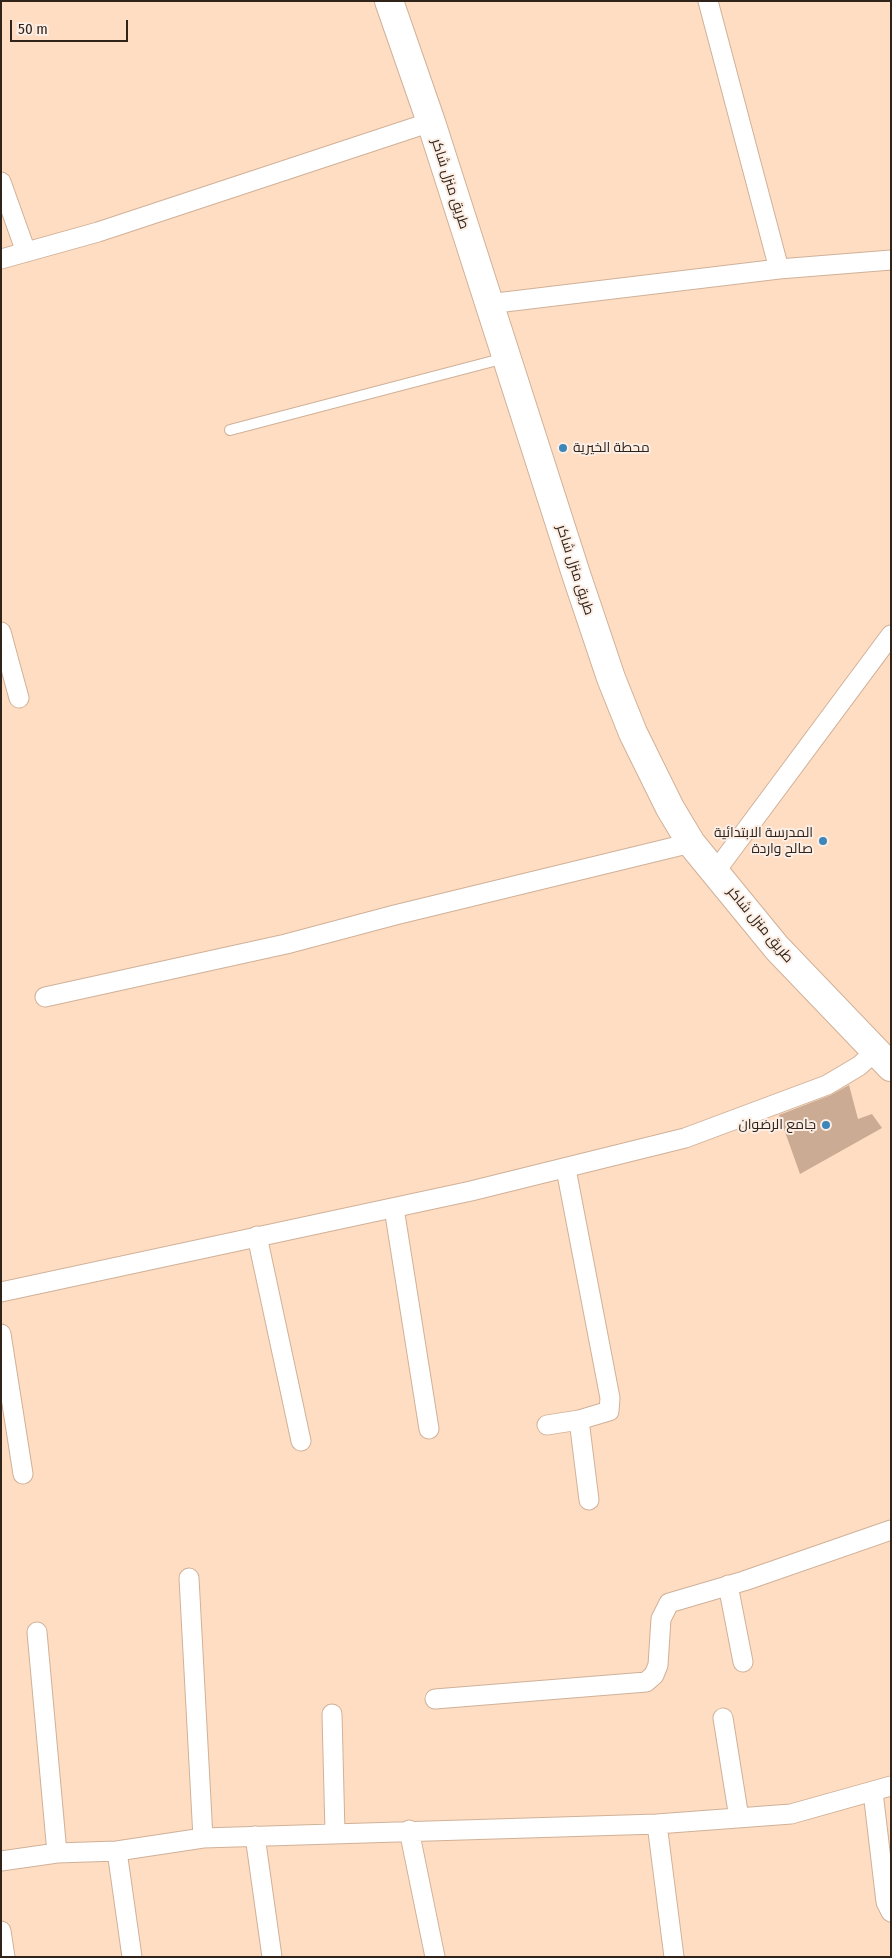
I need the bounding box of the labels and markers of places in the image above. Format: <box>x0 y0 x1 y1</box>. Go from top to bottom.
place label: محطة الخيرية <box>573 440 650 456</box>
marker: محطة الخيرية <box>557 442 569 454</box>
place label: المدرسة الابتدائية صالح واردة <box>714 825 813 858</box>
marker: المدرسة الابتدائية صالح واردة <box>817 835 829 847</box>
place label: جامع الرضوان <box>739 1117 816 1133</box>
marker: جامع الرضوان <box>820 1119 832 1131</box>

